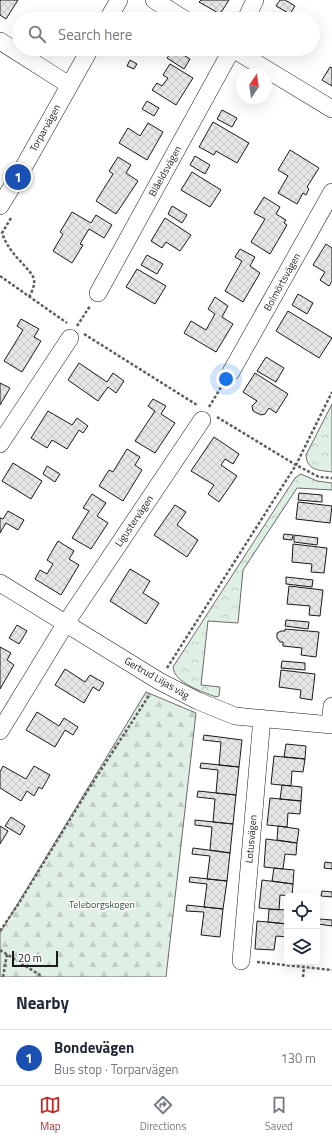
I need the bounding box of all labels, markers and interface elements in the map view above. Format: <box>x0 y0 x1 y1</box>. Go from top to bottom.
search box <box>12 12 320 56</box>
icon: search <box>26 23 48 45</box>
text: Search here <box>58 23 132 46</box>
north arrow <box>236 68 272 104</box>
street label: Torparvägen <box>26 102 64 154</box>
street label: Blåeldsvägen <box>145 143 185 199</box>
pin: 1 <box>5 162 31 192</box>
street label: Bolmörtsvägen <box>260 250 304 314</box>
your location <box>216 369 236 389</box>
street label: Ligustervägen <box>111 492 157 550</box>
street label: Gertrud Liljas väg <box>122 653 192 703</box>
street label: Lotusvägen <box>241 814 261 864</box>
map controls <box>284 893 320 965</box>
button: locate <box>284 893 320 929</box>
park label: Teleborgskogen <box>69 897 135 912</box>
button: layers <box>284 929 320 965</box>
scale bar <box>12 949 58 968</box>
text: 20 m <box>18 950 42 966</box>
text: Nearby <box>16 990 69 1016</box>
text: Bondevägen <box>54 1036 134 1059</box>
text: 1 <box>25 1048 33 1068</box>
text: 130 m <box>280 1048 316 1068</box>
text: Bus stop · Torparvägen <box>54 1059 178 1079</box>
tab: Map <box>39 1094 61 1134</box>
tab: Directions <box>140 1094 186 1134</box>
tab: Saved <box>265 1094 293 1134</box>

